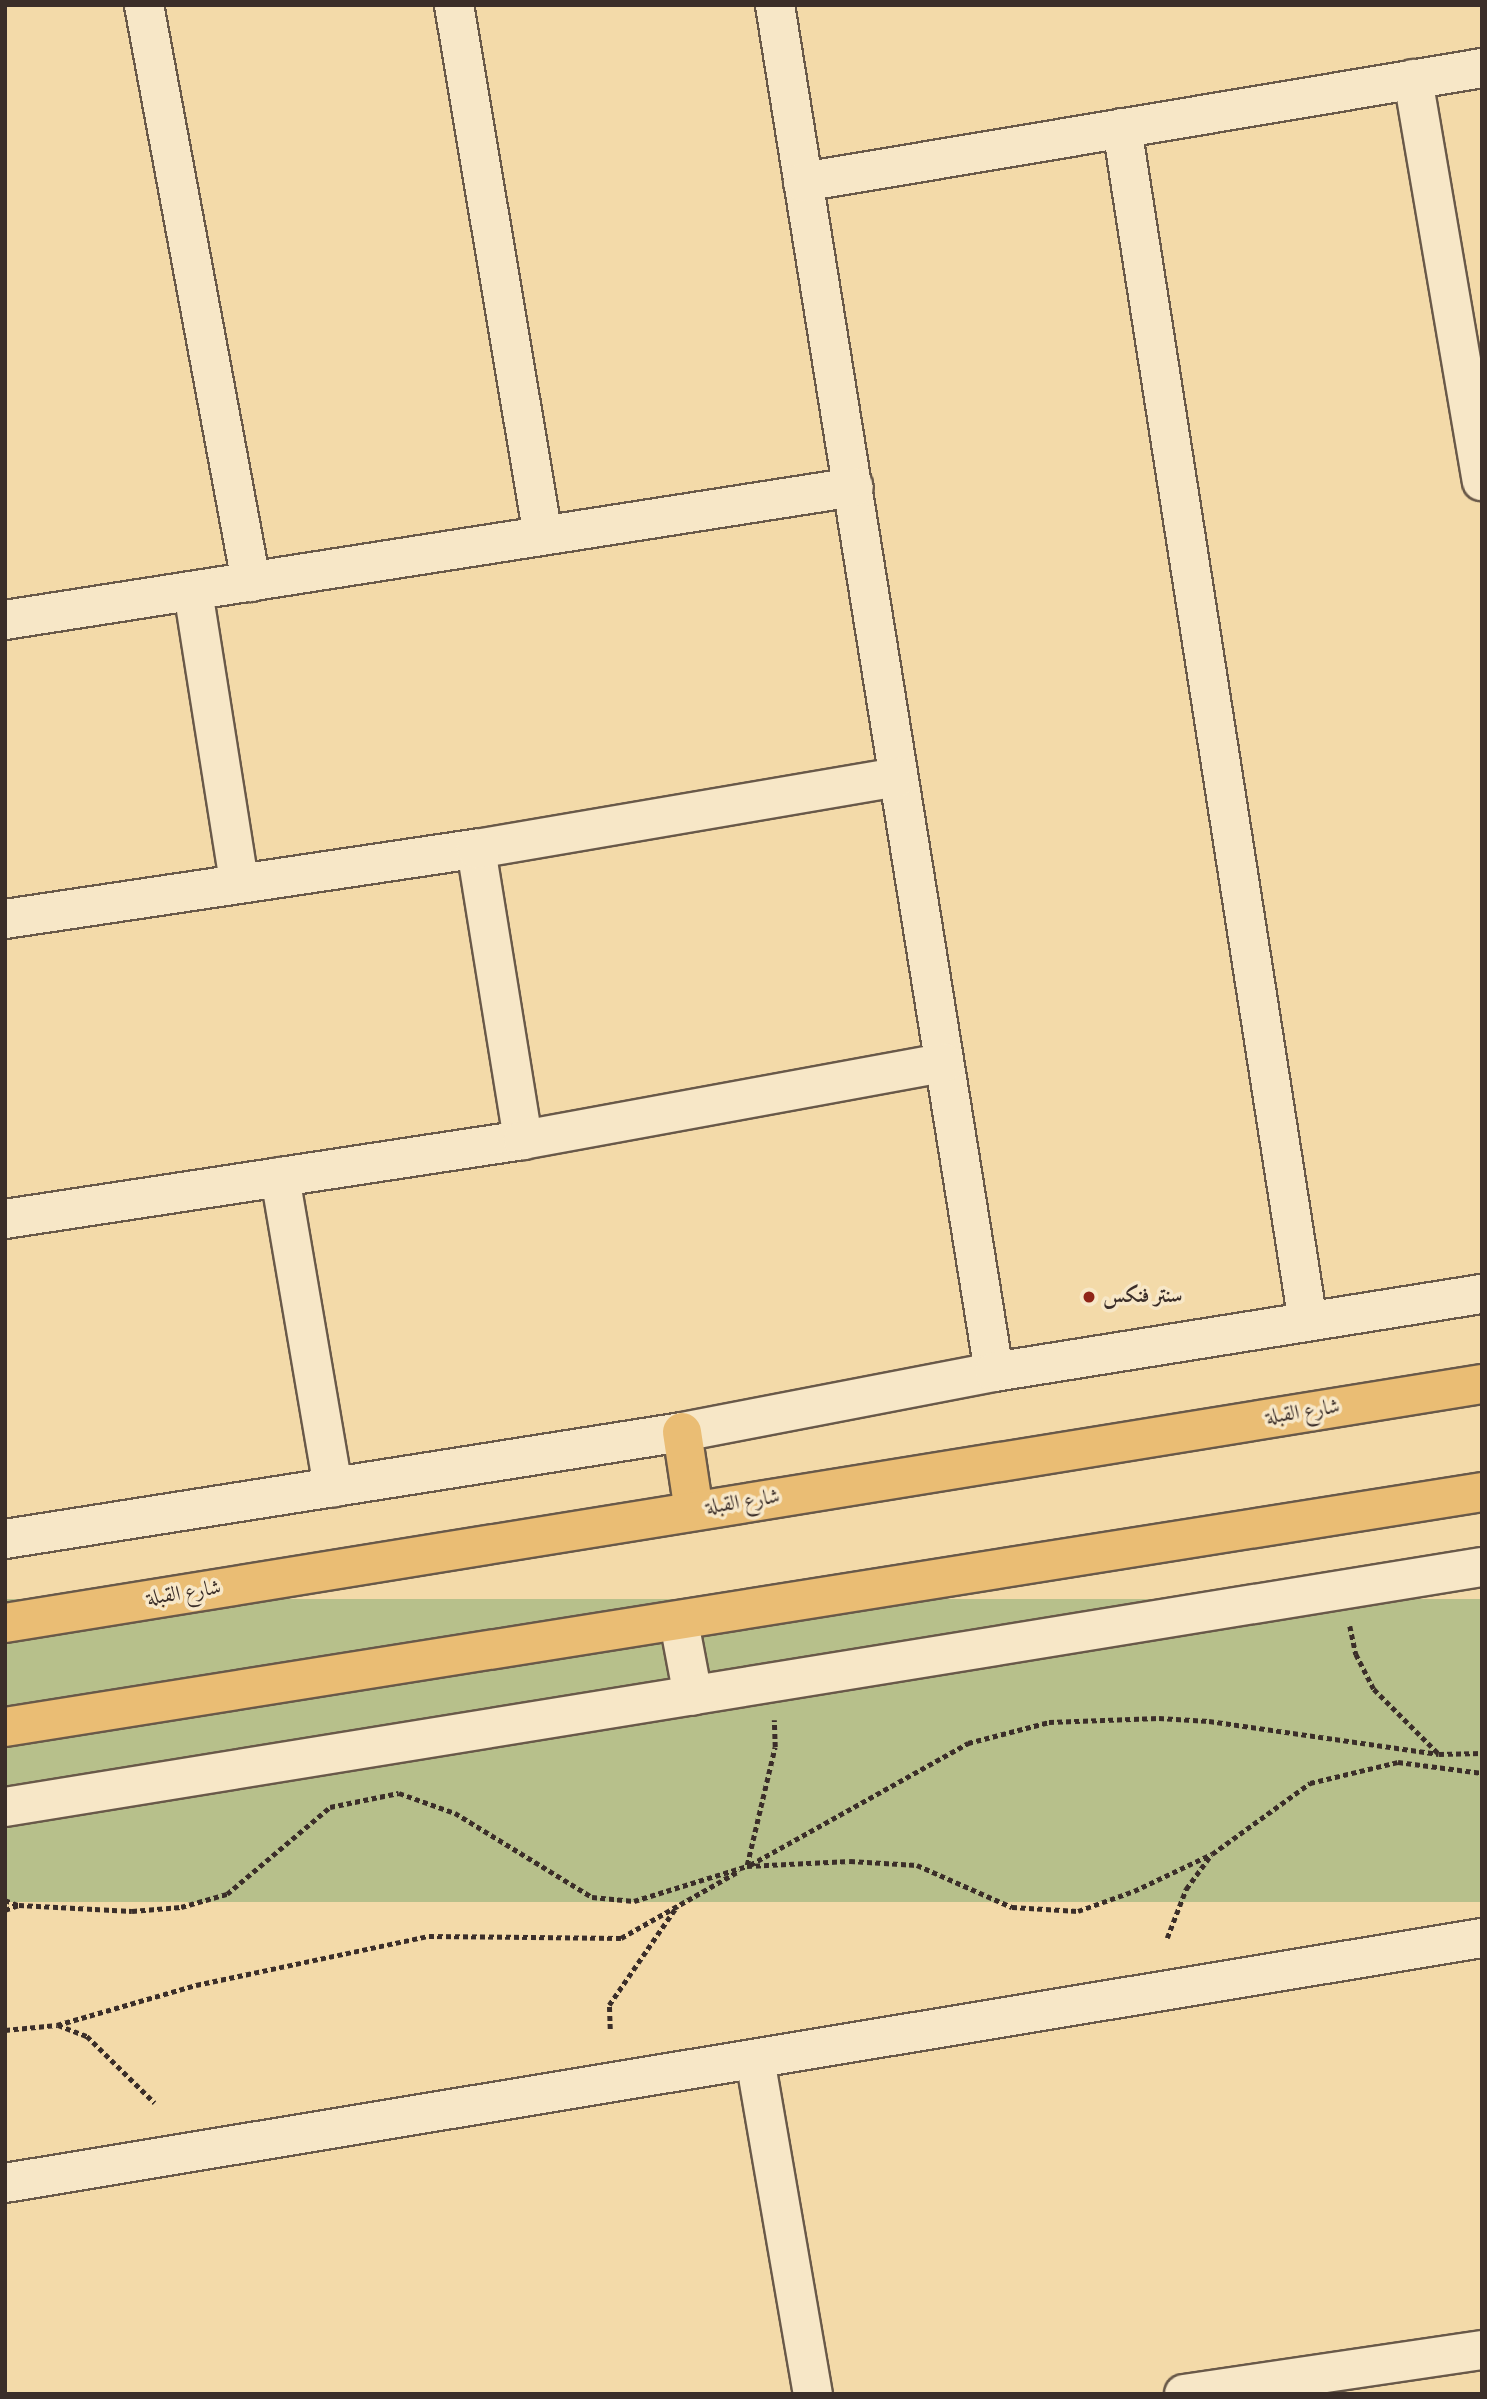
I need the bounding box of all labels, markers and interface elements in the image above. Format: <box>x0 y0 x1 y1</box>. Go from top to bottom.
place label: سنتر فنكس <box>1103 1284 1182 1310</box>
marker: سنتر فنكس <box>1081 1289 1097 1305</box>
street label: شارع القبلة <box>1264 1395 1342 1431</box>
street label: شارع القبلة <box>704 1485 782 1521</box>
street label: شارع القبلة <box>145 1576 223 1612</box>

